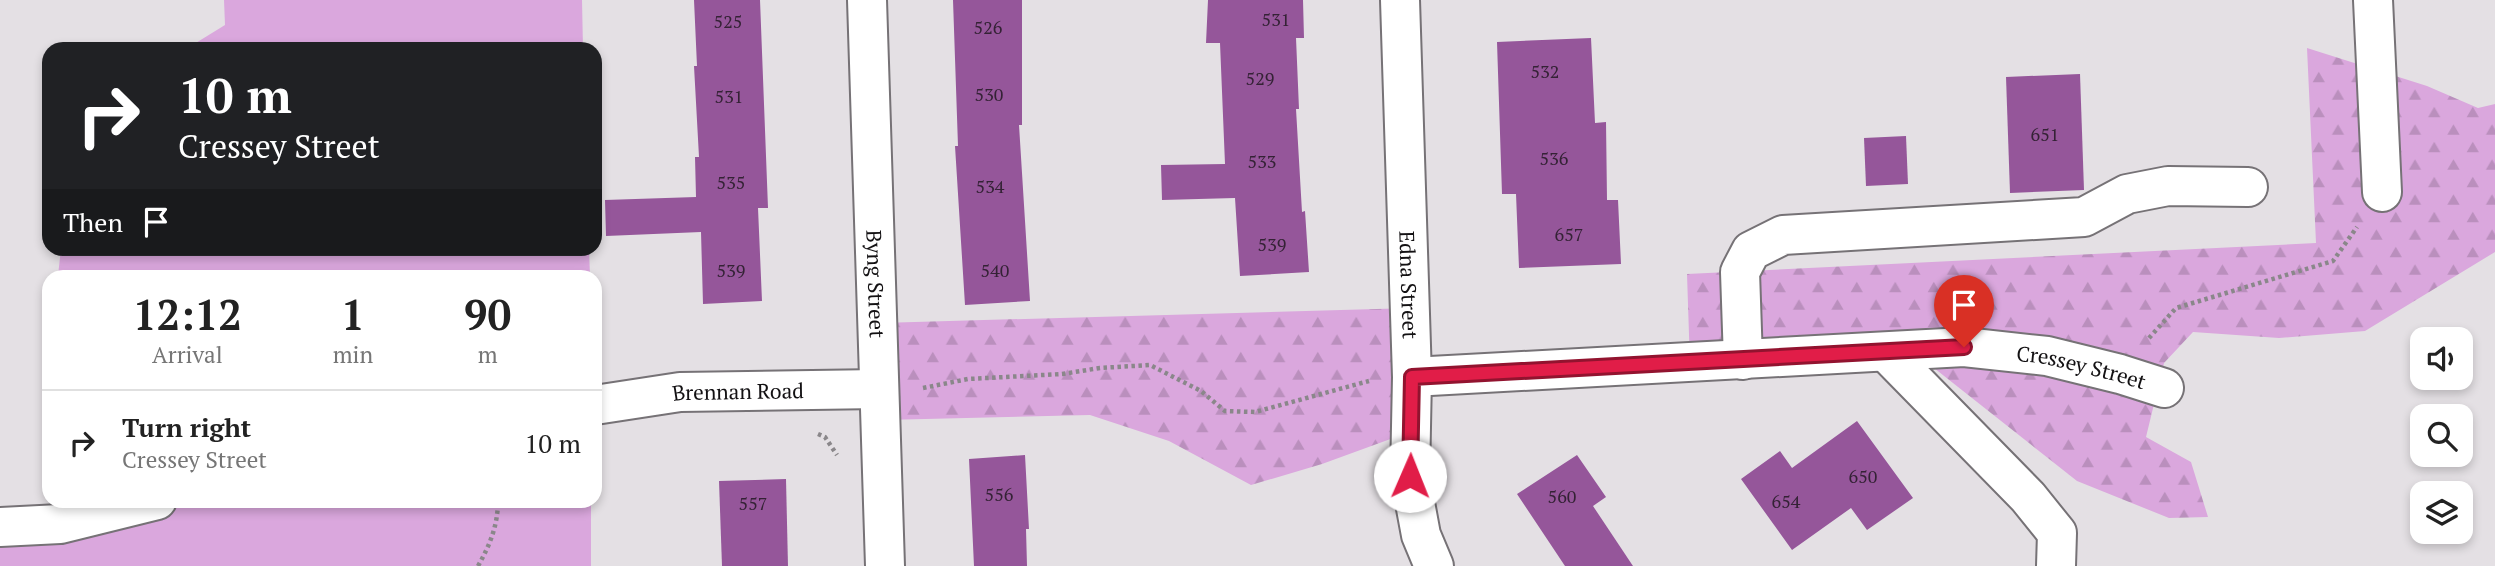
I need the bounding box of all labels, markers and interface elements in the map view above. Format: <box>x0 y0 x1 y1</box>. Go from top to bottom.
house number: 531 <box>1262 7 1290 31</box>
house number: 525 <box>714 9 742 33</box>
house number: 526 <box>974 15 1003 39</box>
house number: 532 <box>1531 59 1559 83</box>
text: 10 m <box>178 62 292 127</box>
house number: 529 <box>1246 66 1274 90</box>
icon: right <box>63 70 154 161</box>
house number: 530 <box>975 82 1003 106</box>
house number: 531 <box>715 84 743 108</box>
house number: 651 <box>2031 122 2059 146</box>
text: Cressey Street <box>178 125 380 167</box>
house number: 536 <box>1540 146 1569 170</box>
house number: 533 <box>1248 149 1276 173</box>
house number: 535 <box>717 170 745 194</box>
house number: 534 <box>976 174 1005 198</box>
icon: arrive <box>137 203 175 241</box>
text: Then <box>63 205 123 239</box>
house number: 657 <box>1555 222 1583 246</box>
street label: Byng Street <box>860 229 892 339</box>
street label: Edna Street <box>1393 230 1425 340</box>
house number: 539 <box>1258 232 1286 256</box>
house number: 539 <box>717 258 745 282</box>
house number: 540 <box>981 258 1009 282</box>
pin <box>1934 275 1994 347</box>
text: 12:12 <box>133 286 242 342</box>
text: 1 <box>341 286 365 342</box>
text: 90 <box>464 286 511 342</box>
icon: arrive <box>1945 286 1983 324</box>
map controls <box>2410 327 2473 544</box>
button: sound <box>2410 327 2473 390</box>
text: Arrival <box>152 339 223 370</box>
text: min <box>333 339 373 370</box>
text: m <box>478 339 497 370</box>
street label: Cressey Street <box>2015 339 2150 395</box>
street label: Brennan Road <box>670 376 804 407</box>
button: search <box>2410 404 2473 467</box>
text: Turn right <box>122 410 251 444</box>
icon: right <box>63 424 101 462</box>
text: 10 m <box>525 426 581 460</box>
position arrow <box>1373 439 1447 513</box>
text: Cressey Street <box>122 444 267 475</box>
house number: 650 <box>1849 464 1877 488</box>
button: layers <box>2410 481 2473 544</box>
house number: 556 <box>985 482 1014 506</box>
house number: 560 <box>1548 484 1576 508</box>
house number: 654 <box>1772 489 1801 513</box>
house number: 557 <box>739 491 767 515</box>

